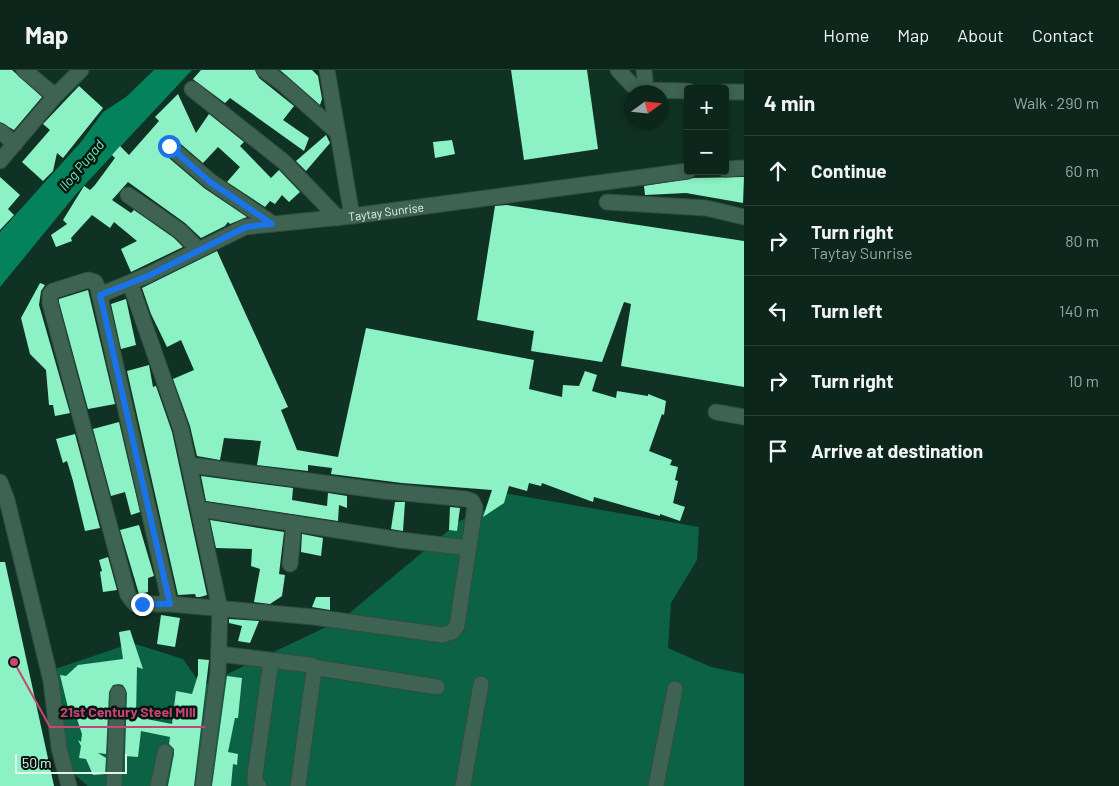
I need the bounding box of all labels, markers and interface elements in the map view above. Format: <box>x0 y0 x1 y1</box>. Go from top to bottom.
text: Map <box>25 20 68 49</box>
text: Home <box>823 24 869 46</box>
text: Map <box>897 24 929 46</box>
text: About <box>957 24 1004 46</box>
text: Contact <box>1032 24 1094 46</box>
north arrow <box>624 85 669 130</box>
map controls <box>684 85 729 175</box>
button: + <box>684 85 729 130</box>
text: 4 min <box>764 90 815 115</box>
text: Walk · 290 m <box>1014 93 1099 112</box>
button: − <box>684 130 729 175</box>
route start <box>158 135 181 158</box>
water label: Ilog Pugad <box>55 136 108 194</box>
icon: ahead <box>764 157 792 185</box>
text: Continue <box>811 159 887 182</box>
text: 60 m <box>1065 161 1099 180</box>
street label: Taytay Sunrise <box>347 199 425 223</box>
text: Turn right <box>811 220 893 243</box>
icon: right <box>764 227 792 255</box>
text: 80 m <box>1065 231 1099 250</box>
text: Taytay Sunrise <box>811 243 912 262</box>
icon: left <box>764 297 792 325</box>
text: Turn left <box>811 299 882 322</box>
text: 140 m <box>1059 301 1099 320</box>
icon: right <box>764 367 792 395</box>
text: Turn right <box>811 369 893 392</box>
text: 10 m <box>1068 371 1099 390</box>
icon: arrive <box>764 437 792 465</box>
text: Arrive at destination <box>811 439 983 462</box>
route end <box>131 593 154 616</box>
callout: 21st Century Steel Mill <box>50 698 205 727</box>
text: 21st Century Steel Mill <box>60 703 196 720</box>
scale bar <box>15 751 128 774</box>
text: 50 m <box>22 754 51 771</box>

